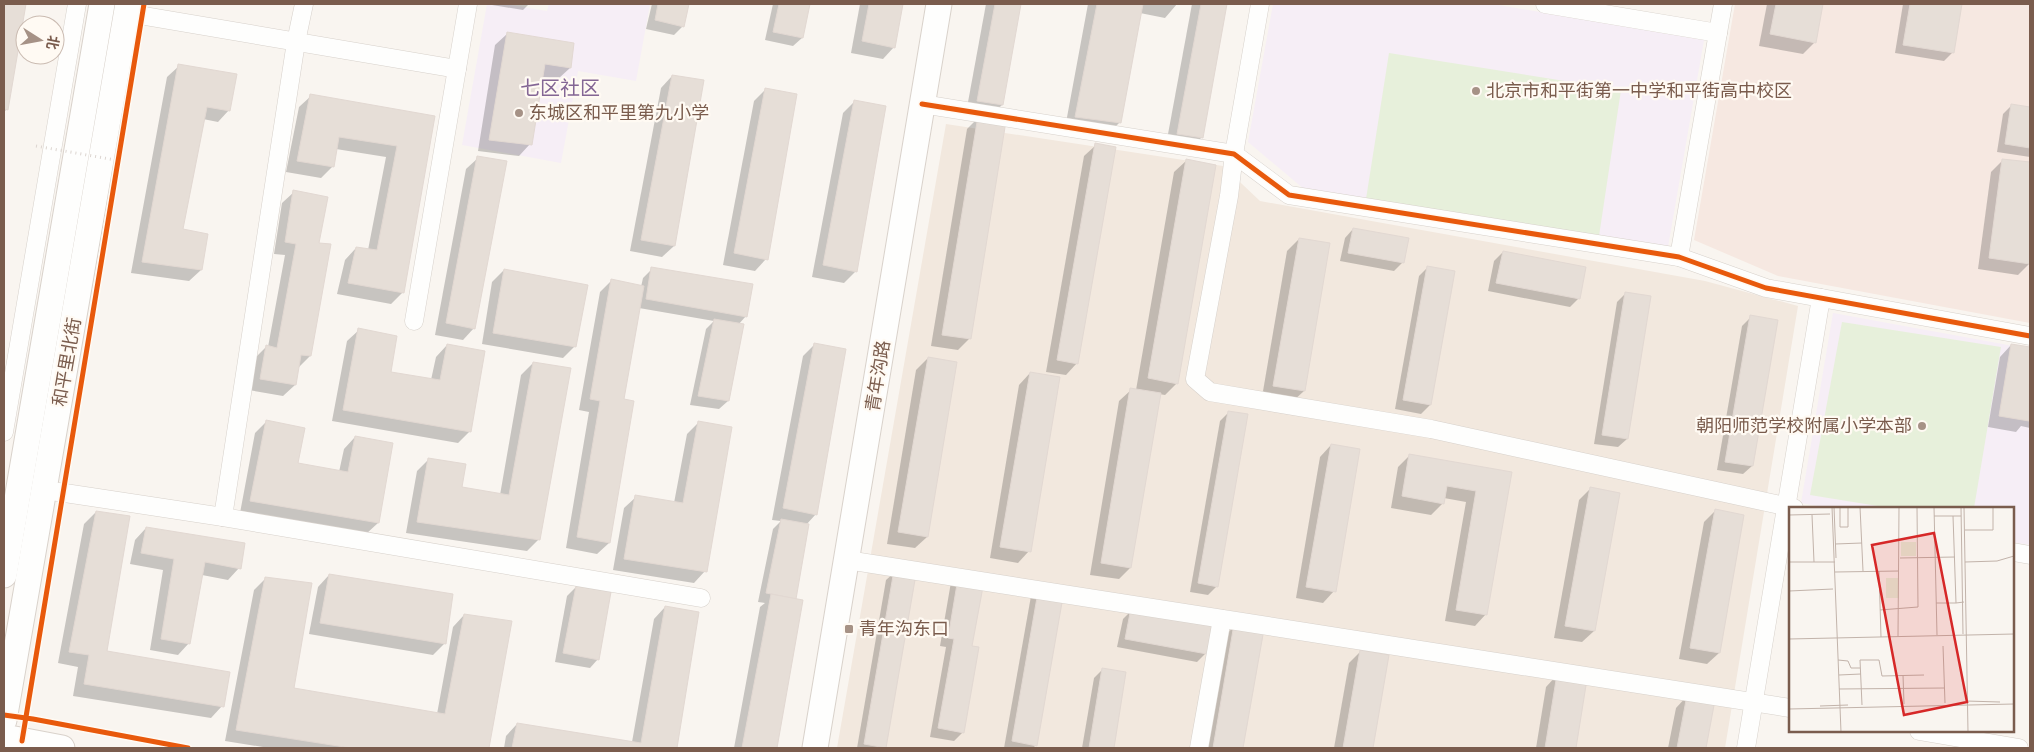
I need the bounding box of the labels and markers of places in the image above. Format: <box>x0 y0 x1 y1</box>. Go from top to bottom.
place label: 北京市和平街第一中学和平街高中校区 <box>1486 78 1792 103</box>
marker: 北京市和平街第一中学和平街高中校区 <box>1470 85 1482 97</box>
place label: 东城区和平里第九小学 <box>529 100 709 125</box>
marker: 东城区和平里第九小学 <box>513 107 525 119</box>
place label: 朝阳师范学校附属小学本部 <box>1696 413 1912 438</box>
marker: 朝阳师范学校附属小学本部 <box>1916 420 1928 432</box>
place label: 青年沟东口 <box>859 616 949 641</box>
marker: 青年沟东口 <box>843 623 855 635</box>

